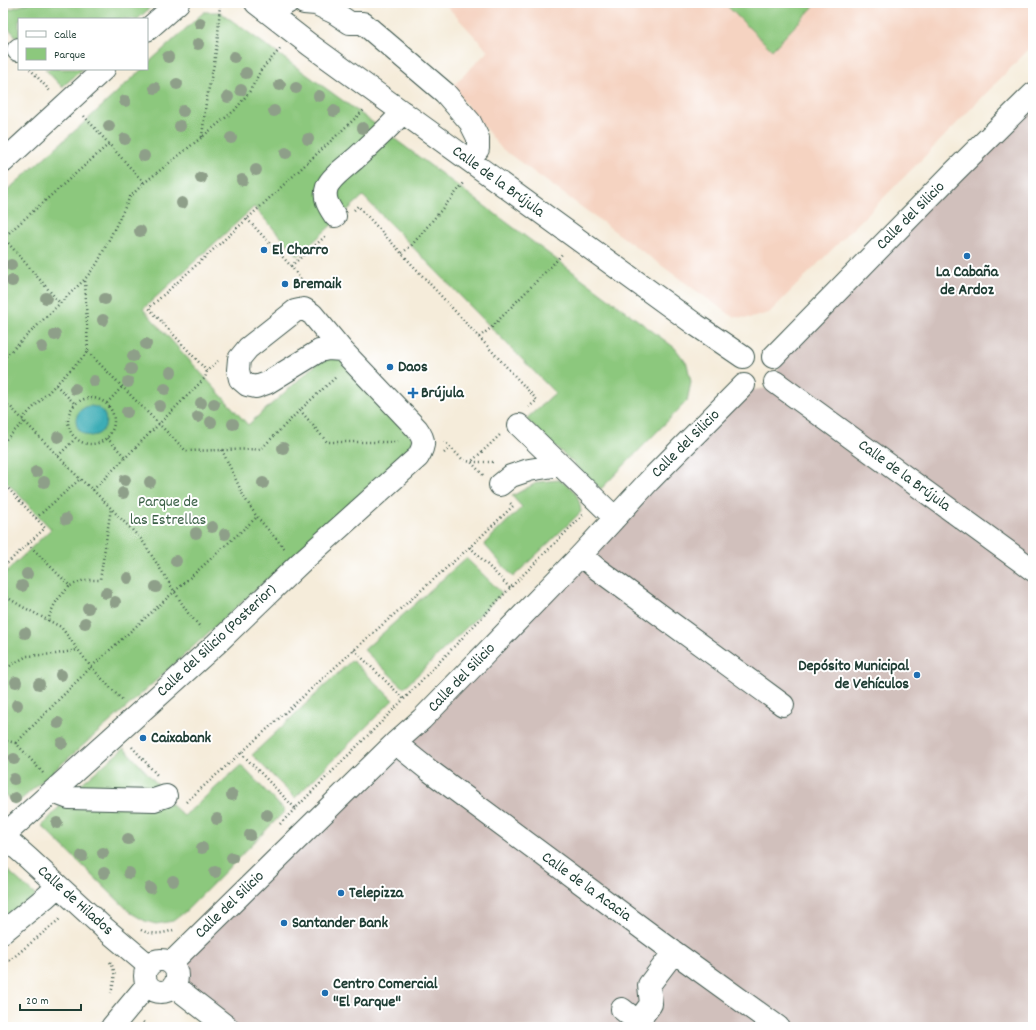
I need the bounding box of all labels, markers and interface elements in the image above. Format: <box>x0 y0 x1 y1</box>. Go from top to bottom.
legend <box>18 18 148 70</box>
text: Calle <box>54 27 77 44</box>
text: Parque <box>54 47 85 64</box>
street label: Calle de la Brújula <box>447 140 550 224</box>
street label: Calle del Silicio <box>871 176 951 256</box>
place label: El Charro <box>272 239 328 262</box>
marker: El Charro <box>259 245 269 255</box>
marker: La Cabaña de Ardoz <box>962 251 972 261</box>
place label: La Cabaña de Ardoz <box>936 261 1000 302</box>
place label: Bremaik <box>293 273 342 296</box>
marker: Bremaik <box>280 279 290 289</box>
place label: Daos <box>398 356 428 379</box>
marker: Daos <box>385 362 395 372</box>
place label: Brújula <box>421 382 465 405</box>
marker: Brújula <box>408 388 418 398</box>
street label: Calle del Silicio <box>646 404 726 484</box>
street label: Calle de la Brújula <box>853 434 956 518</box>
park label: Parque de las Estrellas <box>130 491 206 532</box>
street label: Calle del Silicio (Posterior) <box>152 579 282 703</box>
street label: Calle del Silicio <box>423 638 501 718</box>
place label: Depósito Municipal de Vehículos <box>798 655 909 696</box>
marker: Depósito Municipal de Vehículos <box>912 670 922 680</box>
place label: Caixabank <box>151 727 212 750</box>
marker: Caixabank <box>138 733 148 743</box>
street label: Calle de la Acacia <box>536 846 636 928</box>
street label: Calle de Hilados <box>32 860 118 942</box>
street label: Calle del Silicio <box>190 866 270 944</box>
place label: Telepizza <box>349 882 405 905</box>
marker: Telepizza <box>336 888 346 898</box>
place label: Santander Bank <box>292 912 388 935</box>
marker: Santander Bank <box>279 918 289 928</box>
place label: Centro Comercial "El Parque" <box>333 973 438 1014</box>
scale bar <box>20 986 81 1012</box>
marker: Centro Comercial "El Parque" <box>320 988 330 998</box>
text: 20 m <box>26 993 49 1010</box>

